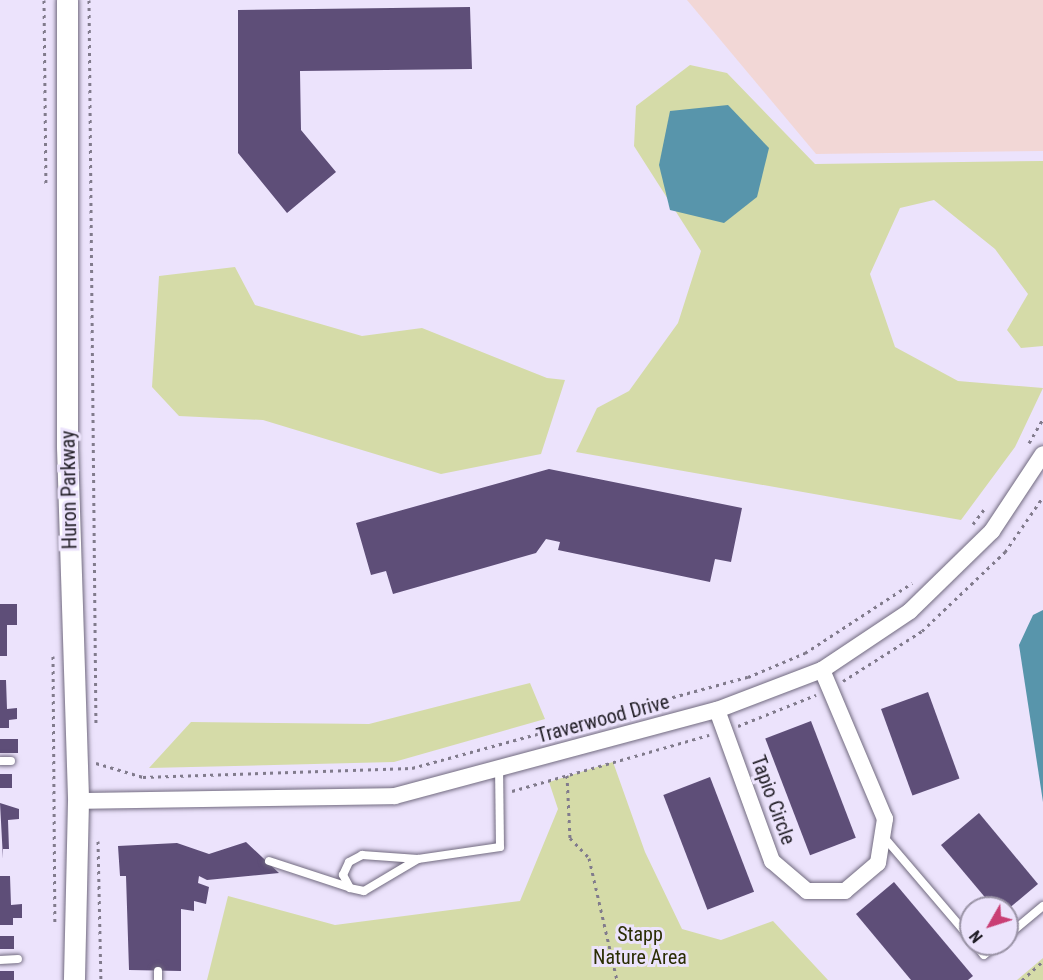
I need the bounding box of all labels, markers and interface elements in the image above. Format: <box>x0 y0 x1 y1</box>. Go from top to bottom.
street label: Huron Parkway <box>56 430 82 550</box>
street label: Traverwood Drive <box>534 690 672 748</box>
street label: Tapio Circle <box>746 752 800 848</box>
north arrow <box>959 896 1019 956</box>
park label: Stapp Nature Area <box>593 922 687 969</box>
text: N <box>966 927 987 946</box>

